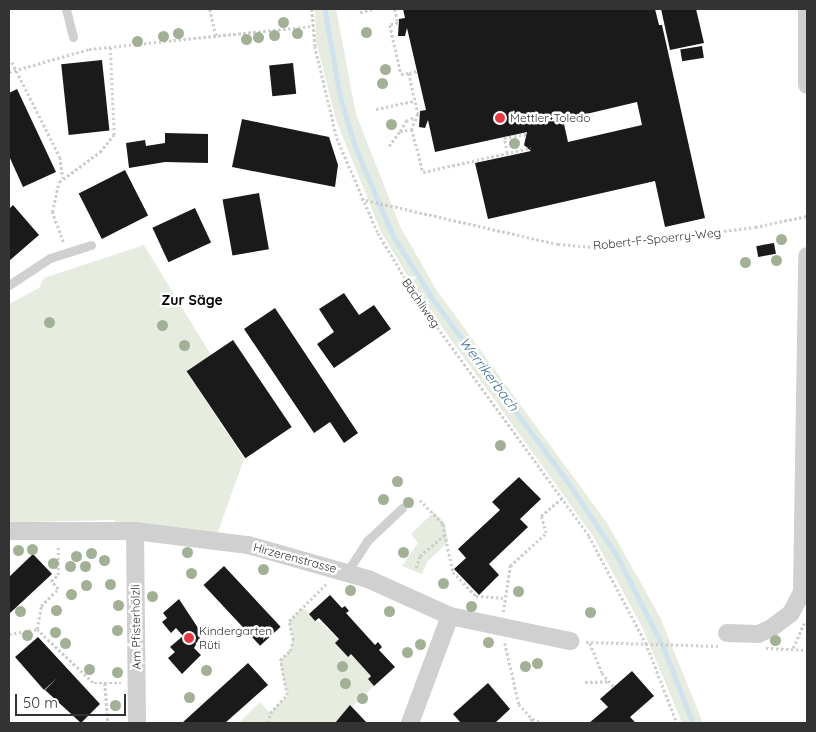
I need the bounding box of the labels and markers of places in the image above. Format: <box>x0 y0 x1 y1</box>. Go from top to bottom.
place label: Mettler-Toledo <box>510 111 591 125</box>
marker: Mettler-Toledo <box>494 112 506 124</box>
place label: Kindergarten Rüti <box>199 624 272 652</box>
marker: Kindergarten Rüti <box>183 632 195 644</box>

